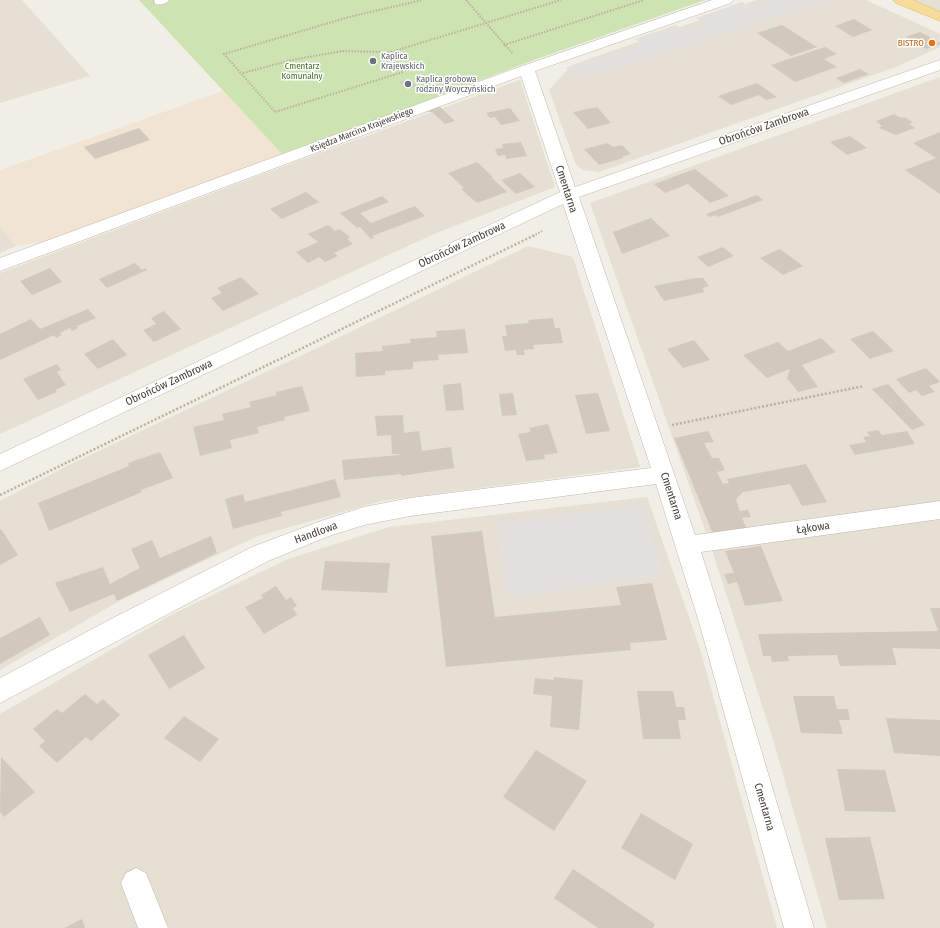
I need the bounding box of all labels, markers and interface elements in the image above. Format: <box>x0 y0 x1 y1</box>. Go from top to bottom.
place label: BISTRO <box>898 38 924 48</box>
marker: BISTRO <box>927 38 937 48</box>
place label: Kaplica Krajewskich <box>381 51 424 72</box>
marker: Kaplica Krajewskich <box>368 56 378 66</box>
park label: Cmentarz Komunalny <box>281 61 323 82</box>
place label: Kaplica grobowa rodziny Woyczyńskich <box>416 74 495 95</box>
marker: Kaplica grobowa rodziny Woyczyńskich <box>403 79 413 89</box>
street label: Księdza Marcina Krajewskiego <box>309 105 415 155</box>
street label: Obrońców Zambrowa <box>717 105 811 149</box>
street label: Cmentarna <box>552 164 580 214</box>
street label: Obrońców Zambrowa <box>416 219 508 271</box>
street label: Obrońców Zambrowa <box>123 357 215 409</box>
street label: Cmentarna <box>657 471 685 521</box>
street label: Handlowa <box>293 519 339 547</box>
street label: Łąkowa <box>795 519 831 537</box>
street label: Cmentarna <box>751 782 777 832</box>

